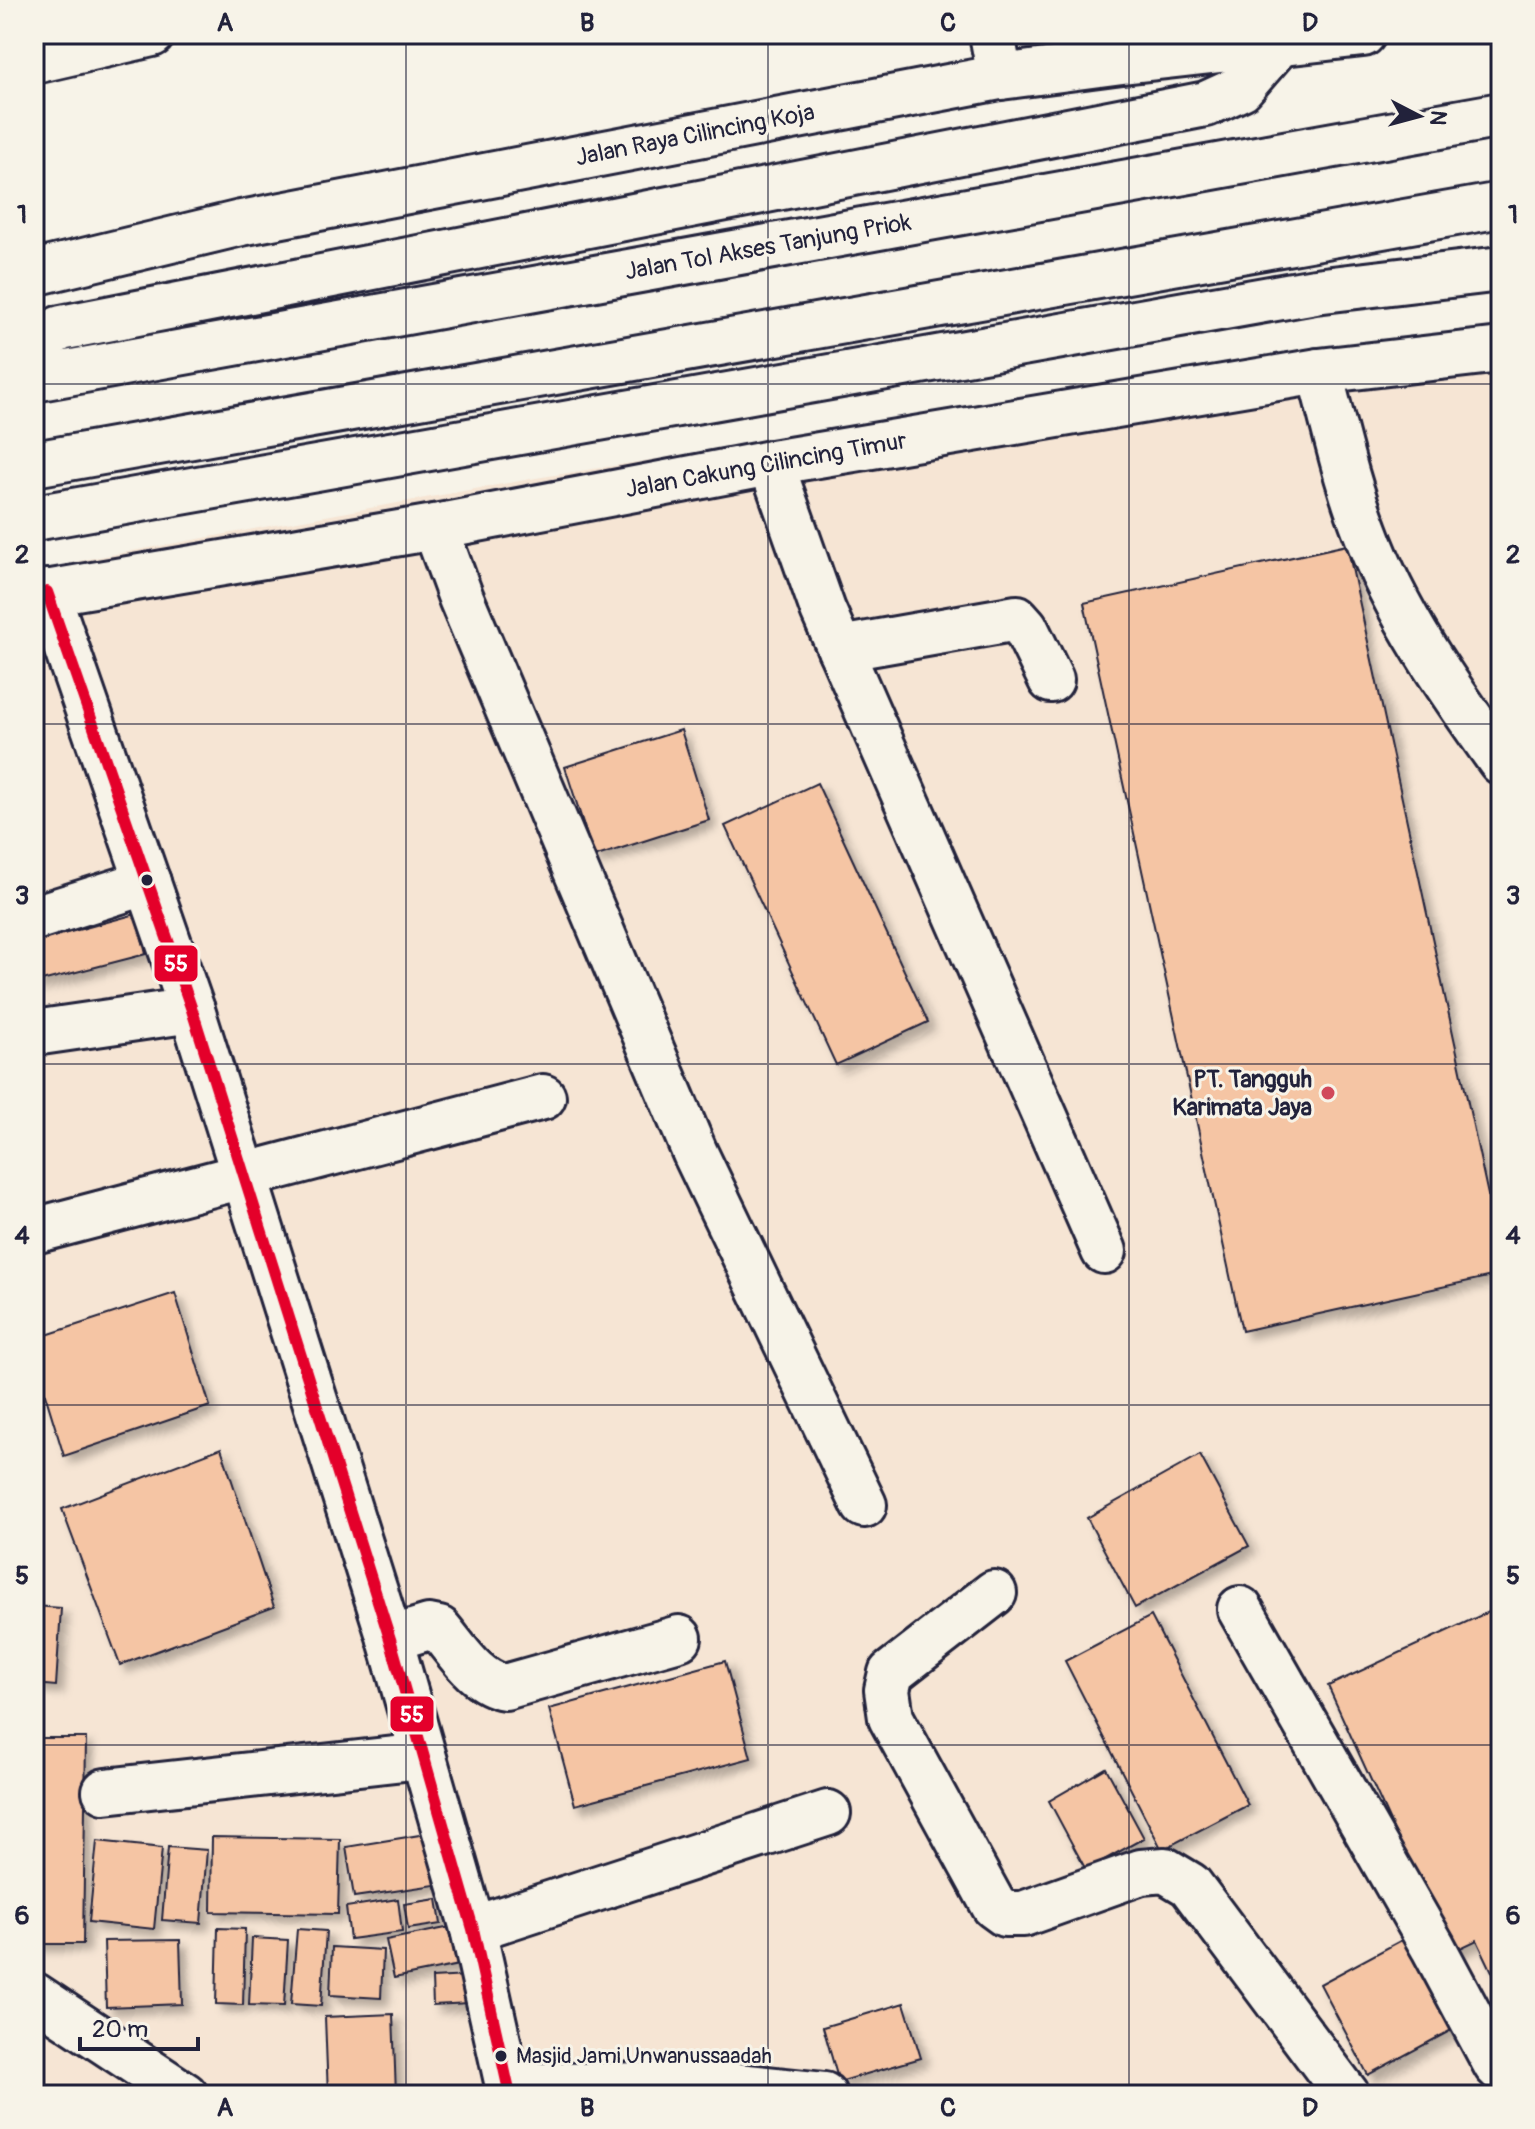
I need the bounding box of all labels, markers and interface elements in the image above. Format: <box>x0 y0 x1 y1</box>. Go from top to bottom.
text: A <box>217 7 234 39</box>
text: B <box>580 7 594 39</box>
text: C <box>940 7 956 39</box>
text: D <box>1302 7 1318 39</box>
north arrow <box>1379 76 1459 156</box>
street label: Jalan Raya Cilincing Koja <box>573 98 817 172</box>
text: N <box>1423 109 1453 127</box>
text: 1 <box>17 199 27 231</box>
text: 1 <box>1508 199 1518 231</box>
street label: Jalan Tol Akses Tanjung Priok <box>623 208 913 286</box>
street label: Jalan Cakung Cilincing Timur <box>623 426 909 504</box>
text: 2 <box>15 539 29 571</box>
text: 2 <box>1506 539 1520 571</box>
unlabelled marker <box>139 872 155 888</box>
text: 3 <box>15 880 29 912</box>
text: 3 <box>1506 880 1520 912</box>
line badge: 55 <box>153 944 199 983</box>
text: 55 <box>164 950 188 978</box>
place label: PT. Tangguh Karimata Jaya <box>1172 1065 1312 1122</box>
marker: PT. Tangguh Karimata Jaya <box>1319 1084 1337 1102</box>
text: 4 <box>14 1220 30 1252</box>
text: 4 <box>1505 1220 1521 1252</box>
text: 5 <box>15 1560 29 1592</box>
text: 5 <box>1506 1560 1520 1592</box>
line badge: 55 <box>389 1695 435 1733</box>
text: 55 <box>400 1701 424 1729</box>
text: 6 <box>14 1900 30 1932</box>
text: 6 <box>1505 1900 1521 1932</box>
scale bar <box>80 2001 198 2051</box>
text: 20 m <box>92 2015 148 2044</box>
place label: Masjid Jami Unwanussaadah <box>516 2042 772 2070</box>
marker: Masjid Jami Unwanussaadah <box>493 2048 509 2064</box>
text: A <box>217 2092 234 2124</box>
text: B <box>580 2092 594 2124</box>
text: C <box>940 2092 956 2124</box>
text: D <box>1302 2092 1318 2124</box>

